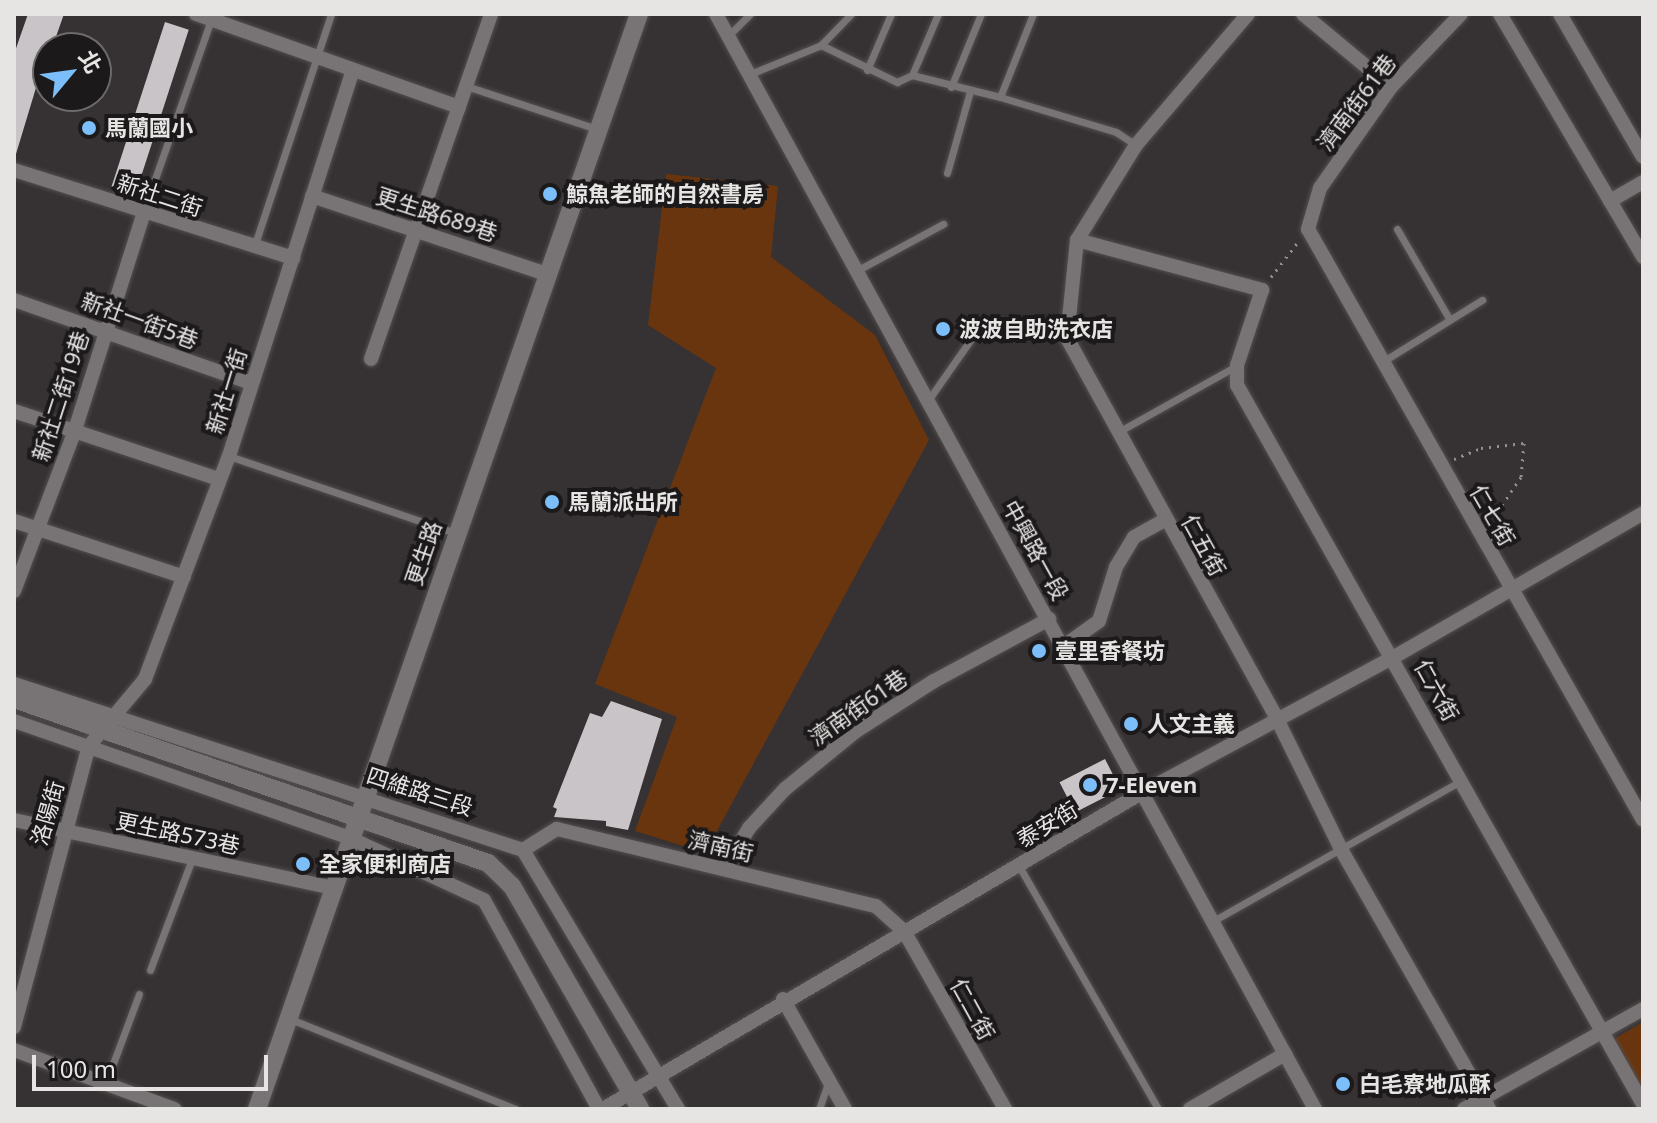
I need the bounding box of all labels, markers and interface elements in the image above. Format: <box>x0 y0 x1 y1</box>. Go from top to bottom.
north arrow <box>32 32 112 112</box>
text: 北 <box>73 44 110 78</box>
street label: 濟南街61巷 <box>1311 49 1401 155</box>
place label: 馬蘭國小 <box>105 115 193 141</box>
marker: 馬蘭國小 <box>80 119 98 137</box>
street label: 新社二街 <box>114 169 206 221</box>
place label: 鯨魚老師的自然書房 <box>566 181 764 207</box>
street label: 更生路689巷 <box>373 182 501 246</box>
marker: 鯨魚老師的自然書房 <box>541 185 559 203</box>
street label: 新社一街5巷 <box>78 287 202 353</box>
place label: 波波自助洗衣店 <box>959 316 1113 342</box>
marker: 波波自助洗衣店 <box>934 320 952 338</box>
street label: 新社二街19巷 <box>27 328 93 464</box>
street label: 新社一街 <box>201 345 251 437</box>
street label: 仁七街 <box>1465 480 1521 550</box>
place label: 馬蘭派出所 <box>568 489 678 515</box>
marker: 馬蘭派出所 <box>543 493 561 511</box>
street label: 中興路一段 <box>998 495 1074 605</box>
street label: 仁五街 <box>1176 510 1232 580</box>
street label: 更生路 <box>400 518 446 588</box>
place label: 壹里香餐坊 <box>1055 638 1165 664</box>
marker: 壹里香餐坊 <box>1030 642 1048 660</box>
street label: 仁六街 <box>1409 655 1465 725</box>
street label: 濟南街61巷 <box>804 664 912 750</box>
place label: 人文主義 <box>1147 711 1235 737</box>
marker: 人文主義 <box>1122 715 1140 733</box>
street label: 四維路三段 <box>364 761 476 821</box>
place label: 7-Eleven <box>1106 772 1197 798</box>
marker: 7-Eleven <box>1081 776 1099 794</box>
street label: 洛陽街 <box>25 778 69 848</box>
street label: 泰安街 <box>1012 796 1082 852</box>
street label: 更生路573巷 <box>114 807 242 859</box>
street label: 濟南街 <box>686 826 756 866</box>
place label: 全家便利商店 <box>319 851 451 877</box>
marker: 全家便利商店 <box>294 855 312 873</box>
street label: 仁二街 <box>945 974 1001 1044</box>
scale bar <box>36 1039 272 1089</box>
text: 100 m <box>46 1052 116 1085</box>
place label: 白毛寮地瓜酥 <box>1359 1071 1491 1097</box>
marker: 白毛寮地瓜酥 <box>1334 1075 1352 1093</box>

